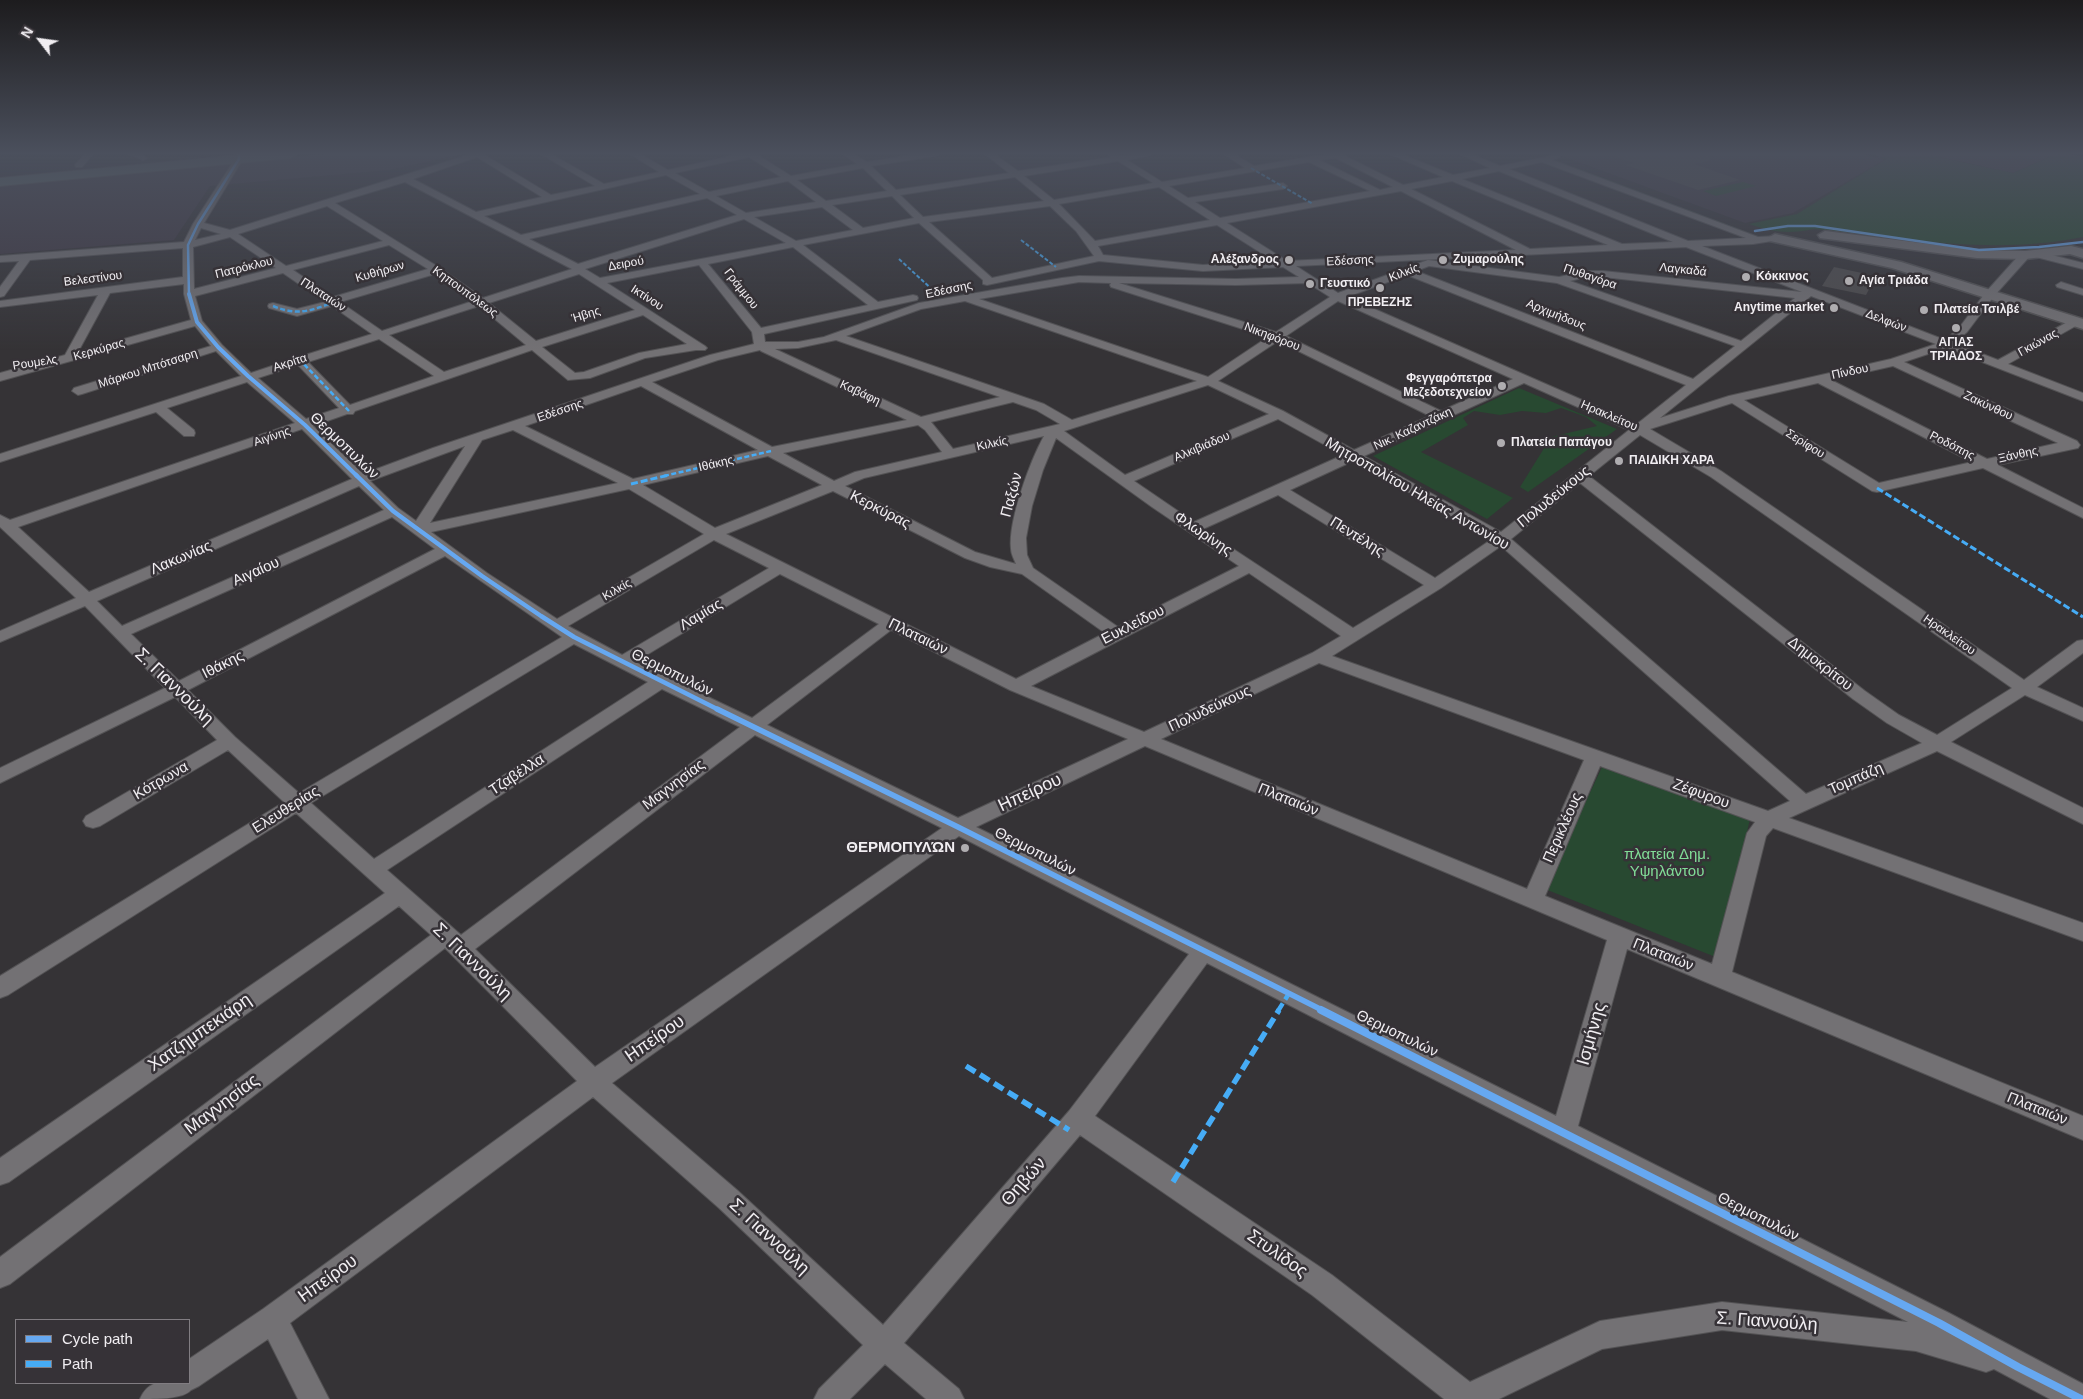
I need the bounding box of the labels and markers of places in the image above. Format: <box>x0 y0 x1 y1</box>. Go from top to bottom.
place label: Αλέξανδρος <box>1211 253 1279 267</box>
place label: Ζυμαρούλης <box>1453 253 1524 267</box>
marker: Αλέξανδρος <box>1283 254 1295 266</box>
marker: Ζυμαρούλης <box>1437 254 1449 266</box>
place label: Κόκκινος <box>1756 270 1809 284</box>
marker: Κόκκινος <box>1740 271 1752 283</box>
place label: Αγία Τριάδα <box>1859 274 1928 288</box>
marker: Αγία Τριάδα <box>1843 275 1855 287</box>
place label: Γευστικό <box>1320 277 1370 291</box>
marker: Γευστικό <box>1304 278 1316 290</box>
marker: ΠΡΕΒΕΖΗΣ <box>1374 282 1386 294</box>
place label: ΠΡΕΒΕΖΗΣ <box>1348 296 1412 310</box>
place label: Anytime market <box>1734 301 1824 315</box>
marker: Anytime market <box>1828 302 1840 314</box>
place label: Πλατεία Τσιλβέ <box>1934 303 2019 317</box>
marker: Πλατεία Τσιλβέ <box>1918 304 1930 316</box>
marker: ΑΓΙΑΣ ΤΡΙΑΔΟΣ <box>1950 322 1962 334</box>
place label: ΑΓΙΑΣ ΤΡΙΑΔΟΣ <box>1930 336 1982 364</box>
place label: Φεγγαρόπετρα Μεζεδοτεχνείον <box>1403 372 1492 400</box>
marker: Φεγγαρόπετρα Μεζεδοτεχνείον <box>1496 380 1508 392</box>
place label: Πλατεία Παπάγου <box>1511 436 1612 450</box>
marker: Πλατεία Παπάγου <box>1495 437 1507 449</box>
place label: ΠΑΙΔΙΚΗ ΧΑΡΑ <box>1629 454 1715 468</box>
marker: ΠΑΙΔΙΚΗ ΧΑΡΑ <box>1613 455 1625 467</box>
place label: ΘΕΡΜΟΠΥΛΏΝ <box>846 839 955 857</box>
marker: ΘΕΡΜΟΠΥΛΏΝ <box>959 842 971 854</box>

